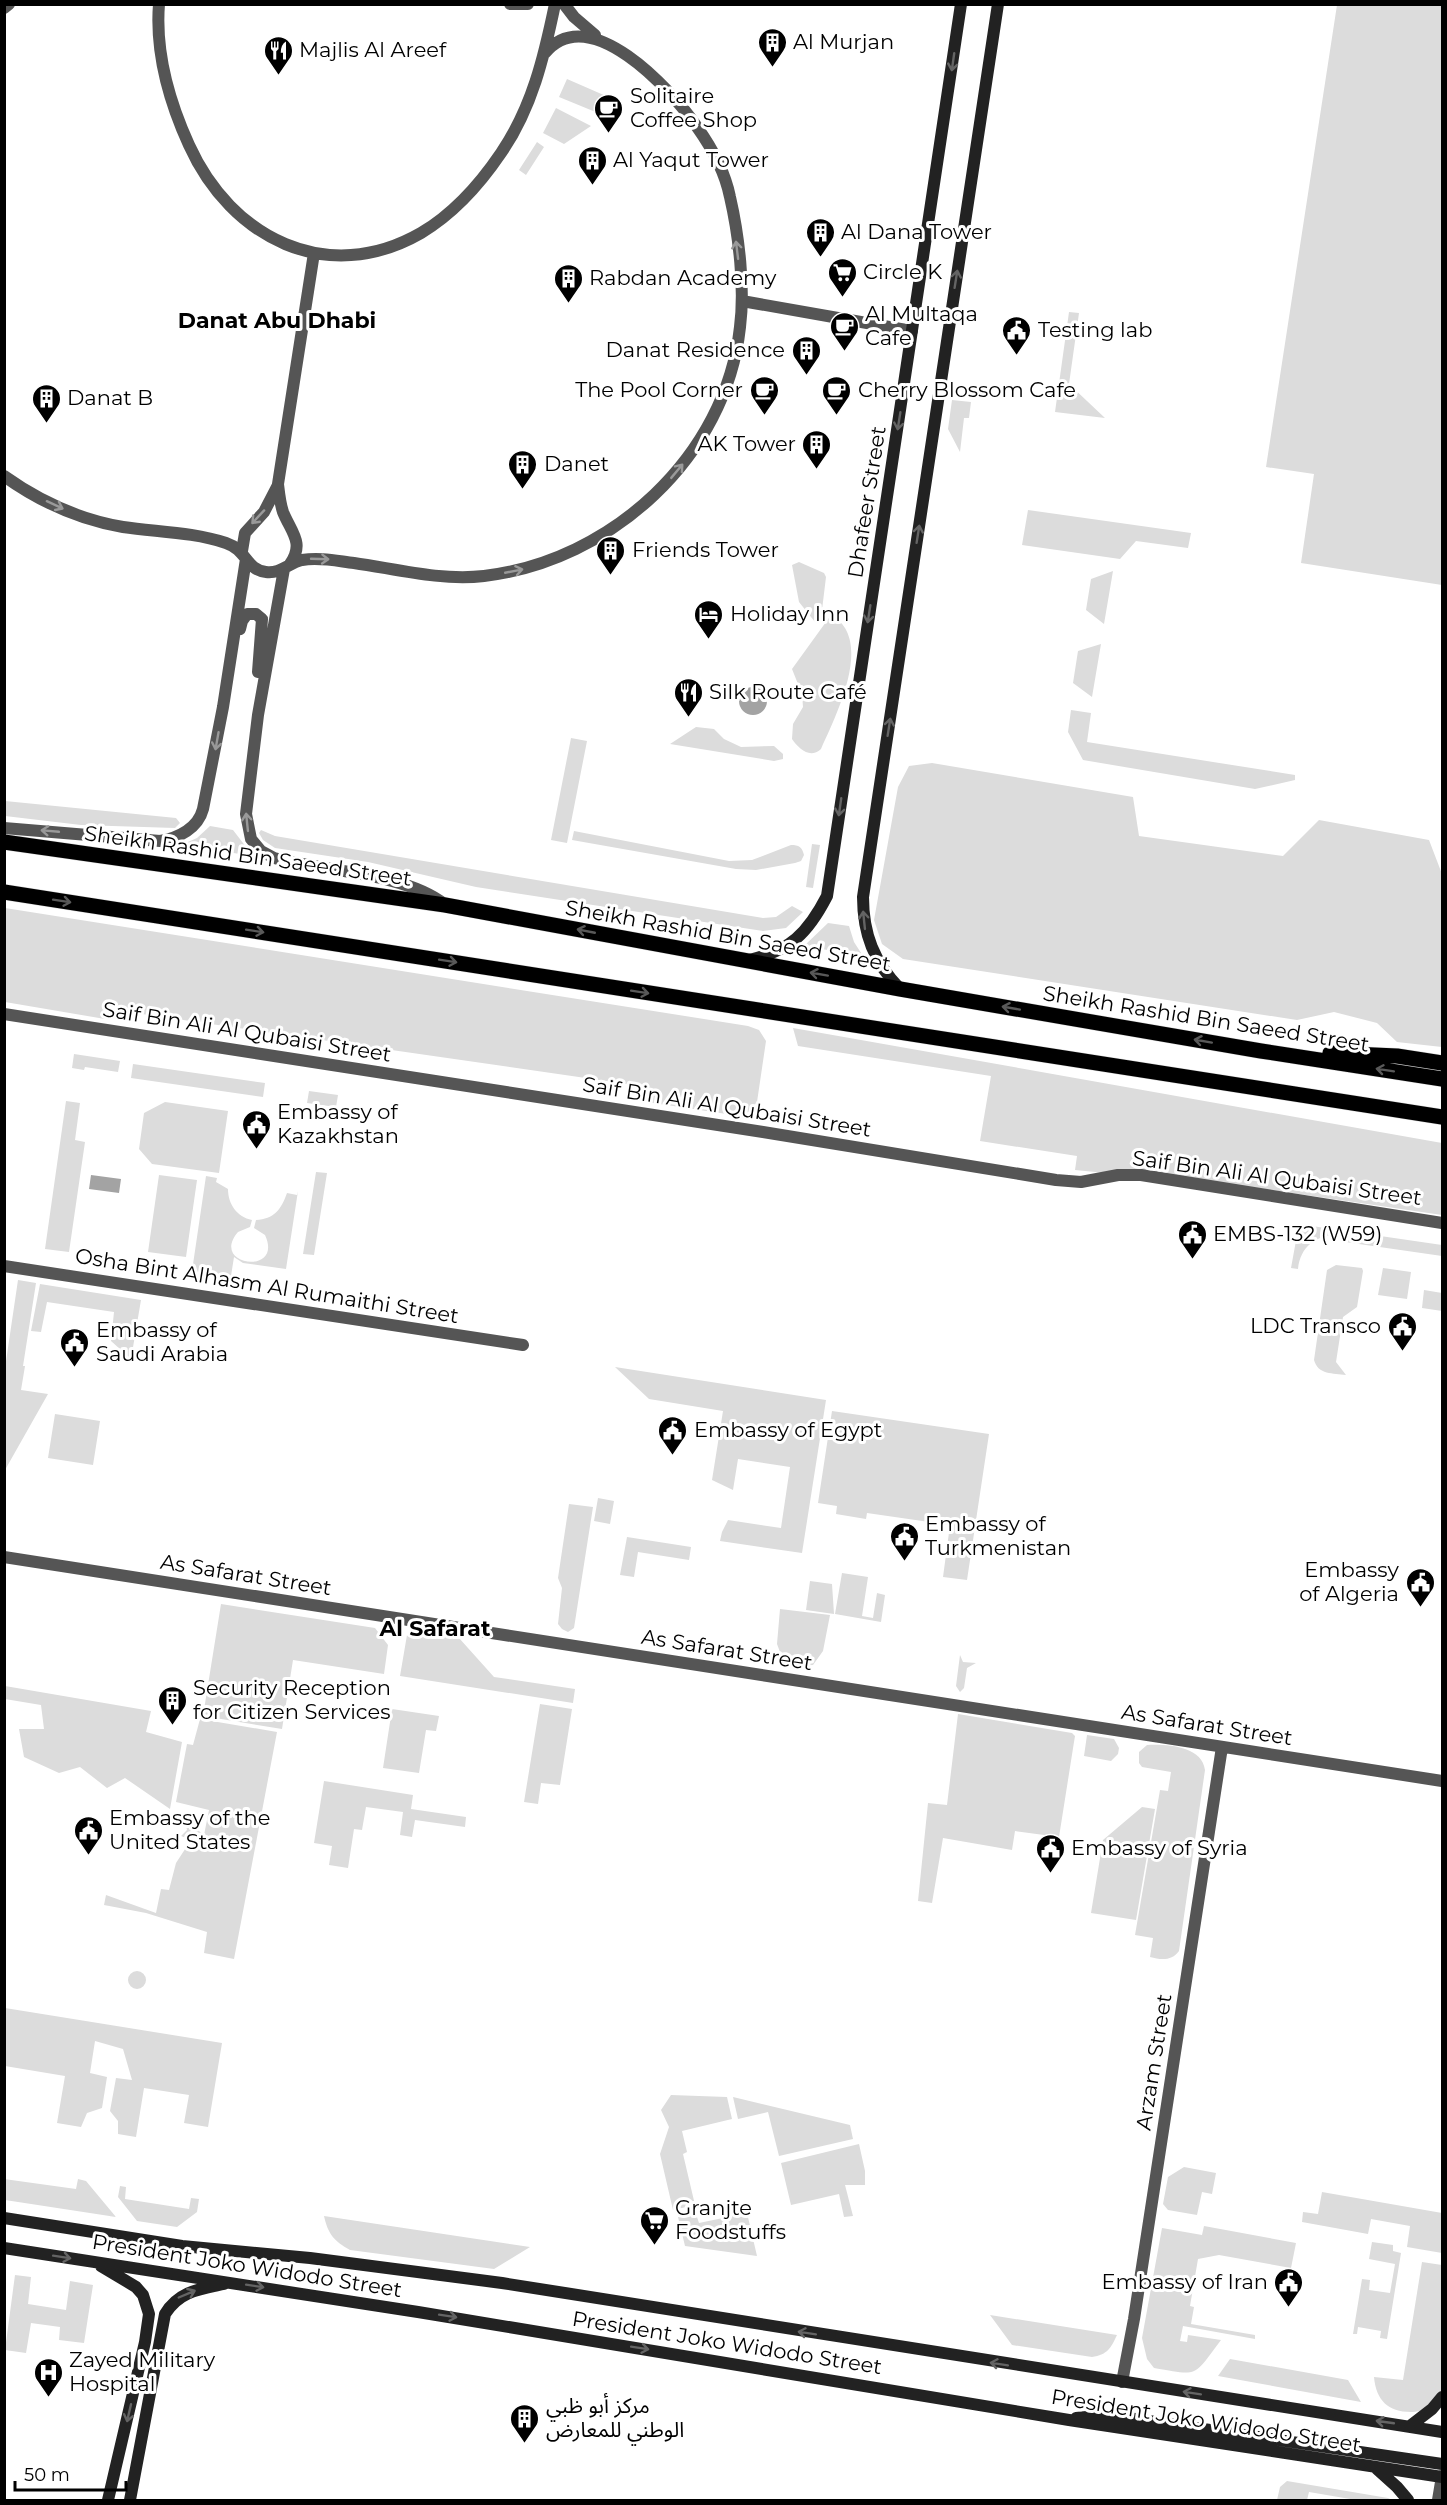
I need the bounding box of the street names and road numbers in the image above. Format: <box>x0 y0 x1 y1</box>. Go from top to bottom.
street label: Dhafeer Street <box>842 424 891 580</box>
street label: Sheikh Rashid Bin Saeed Street <box>83 820 413 891</box>
street label: Sheikh Rashid Bin Saeed Street <box>563 895 893 976</box>
street label: Sheikh Rashid Bin Saeed Street <box>1041 980 1371 1057</box>
street label: Saif Bin Ali Al Qubaisi Street <box>101 996 393 1067</box>
street label: Saif Bin Ali Al Qubaisi Street <box>581 1071 873 1142</box>
street label: Saif Bin Ali Al Qubaisi Street <box>1131 1145 1423 1210</box>
street label: Osha Bint Alhasm Al Rumaithi Street <box>74 1243 461 1328</box>
street label: As Safarat Street <box>159 1549 333 1600</box>
street label: As Safarat Street <box>640 1624 814 1675</box>
street label: As Safarat Street <box>1120 1699 1294 1750</box>
street label: Arzam Street <box>1130 1992 1177 2132</box>
street label: President Joko Widodo Street <box>90 2229 404 2302</box>
street label: President Joko Widodo Street <box>570 2306 884 2379</box>
street label: President Joko Widodo Street <box>1049 2384 1363 2457</box>

